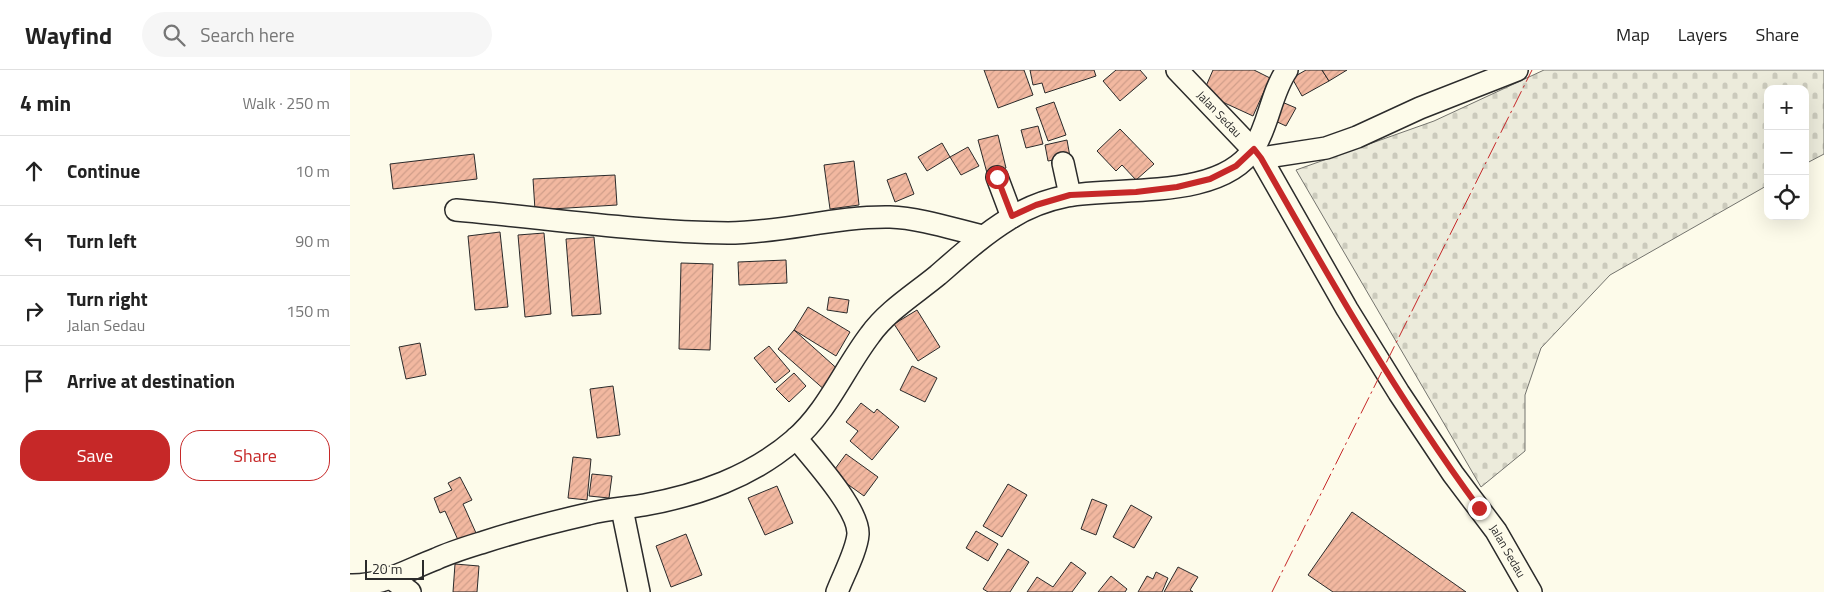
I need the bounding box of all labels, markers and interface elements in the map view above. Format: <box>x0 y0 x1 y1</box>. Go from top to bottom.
search box <box>142 12 492 57</box>
text: Wayfind <box>25 17 112 53</box>
text: Search here <box>200 20 295 49</box>
icon: search <box>160 21 188 49</box>
text: Map <box>1616 21 1650 48</box>
text: Layers <box>1678 21 1727 48</box>
text: Share <box>1755 21 1799 48</box>
map controls <box>1764 85 1809 220</box>
button: + <box>1764 85 1809 130</box>
street label: Jalan Sedau <box>1192 86 1247 142</box>
text: 4 min <box>20 87 71 119</box>
text: Walk · 250 m <box>242 91 330 115</box>
button: − <box>1764 130 1809 175</box>
text: Continue <box>67 156 140 185</box>
icon: ahead <box>20 157 48 185</box>
text: 10 m <box>295 159 330 183</box>
route start <box>986 166 1009 189</box>
button: locate <box>1764 175 1809 220</box>
text: Turn left <box>67 226 137 255</box>
icon: left <box>20 227 48 255</box>
text: 90 m <box>295 229 330 253</box>
text: Turn right <box>67 284 148 313</box>
icon: right <box>20 297 48 325</box>
text: 150 m <box>286 299 330 323</box>
text: Jalan Sedau <box>67 313 145 337</box>
text: Arrive at destination <box>67 366 235 395</box>
icon: arrive <box>20 367 48 395</box>
button: Save <box>20 430 170 481</box>
button: Share <box>180 430 330 481</box>
route end <box>1468 497 1491 520</box>
street label: Jalan Sedau <box>1485 520 1531 581</box>
scale bar <box>365 557 424 580</box>
text: 20 m <box>372 558 402 579</box>

